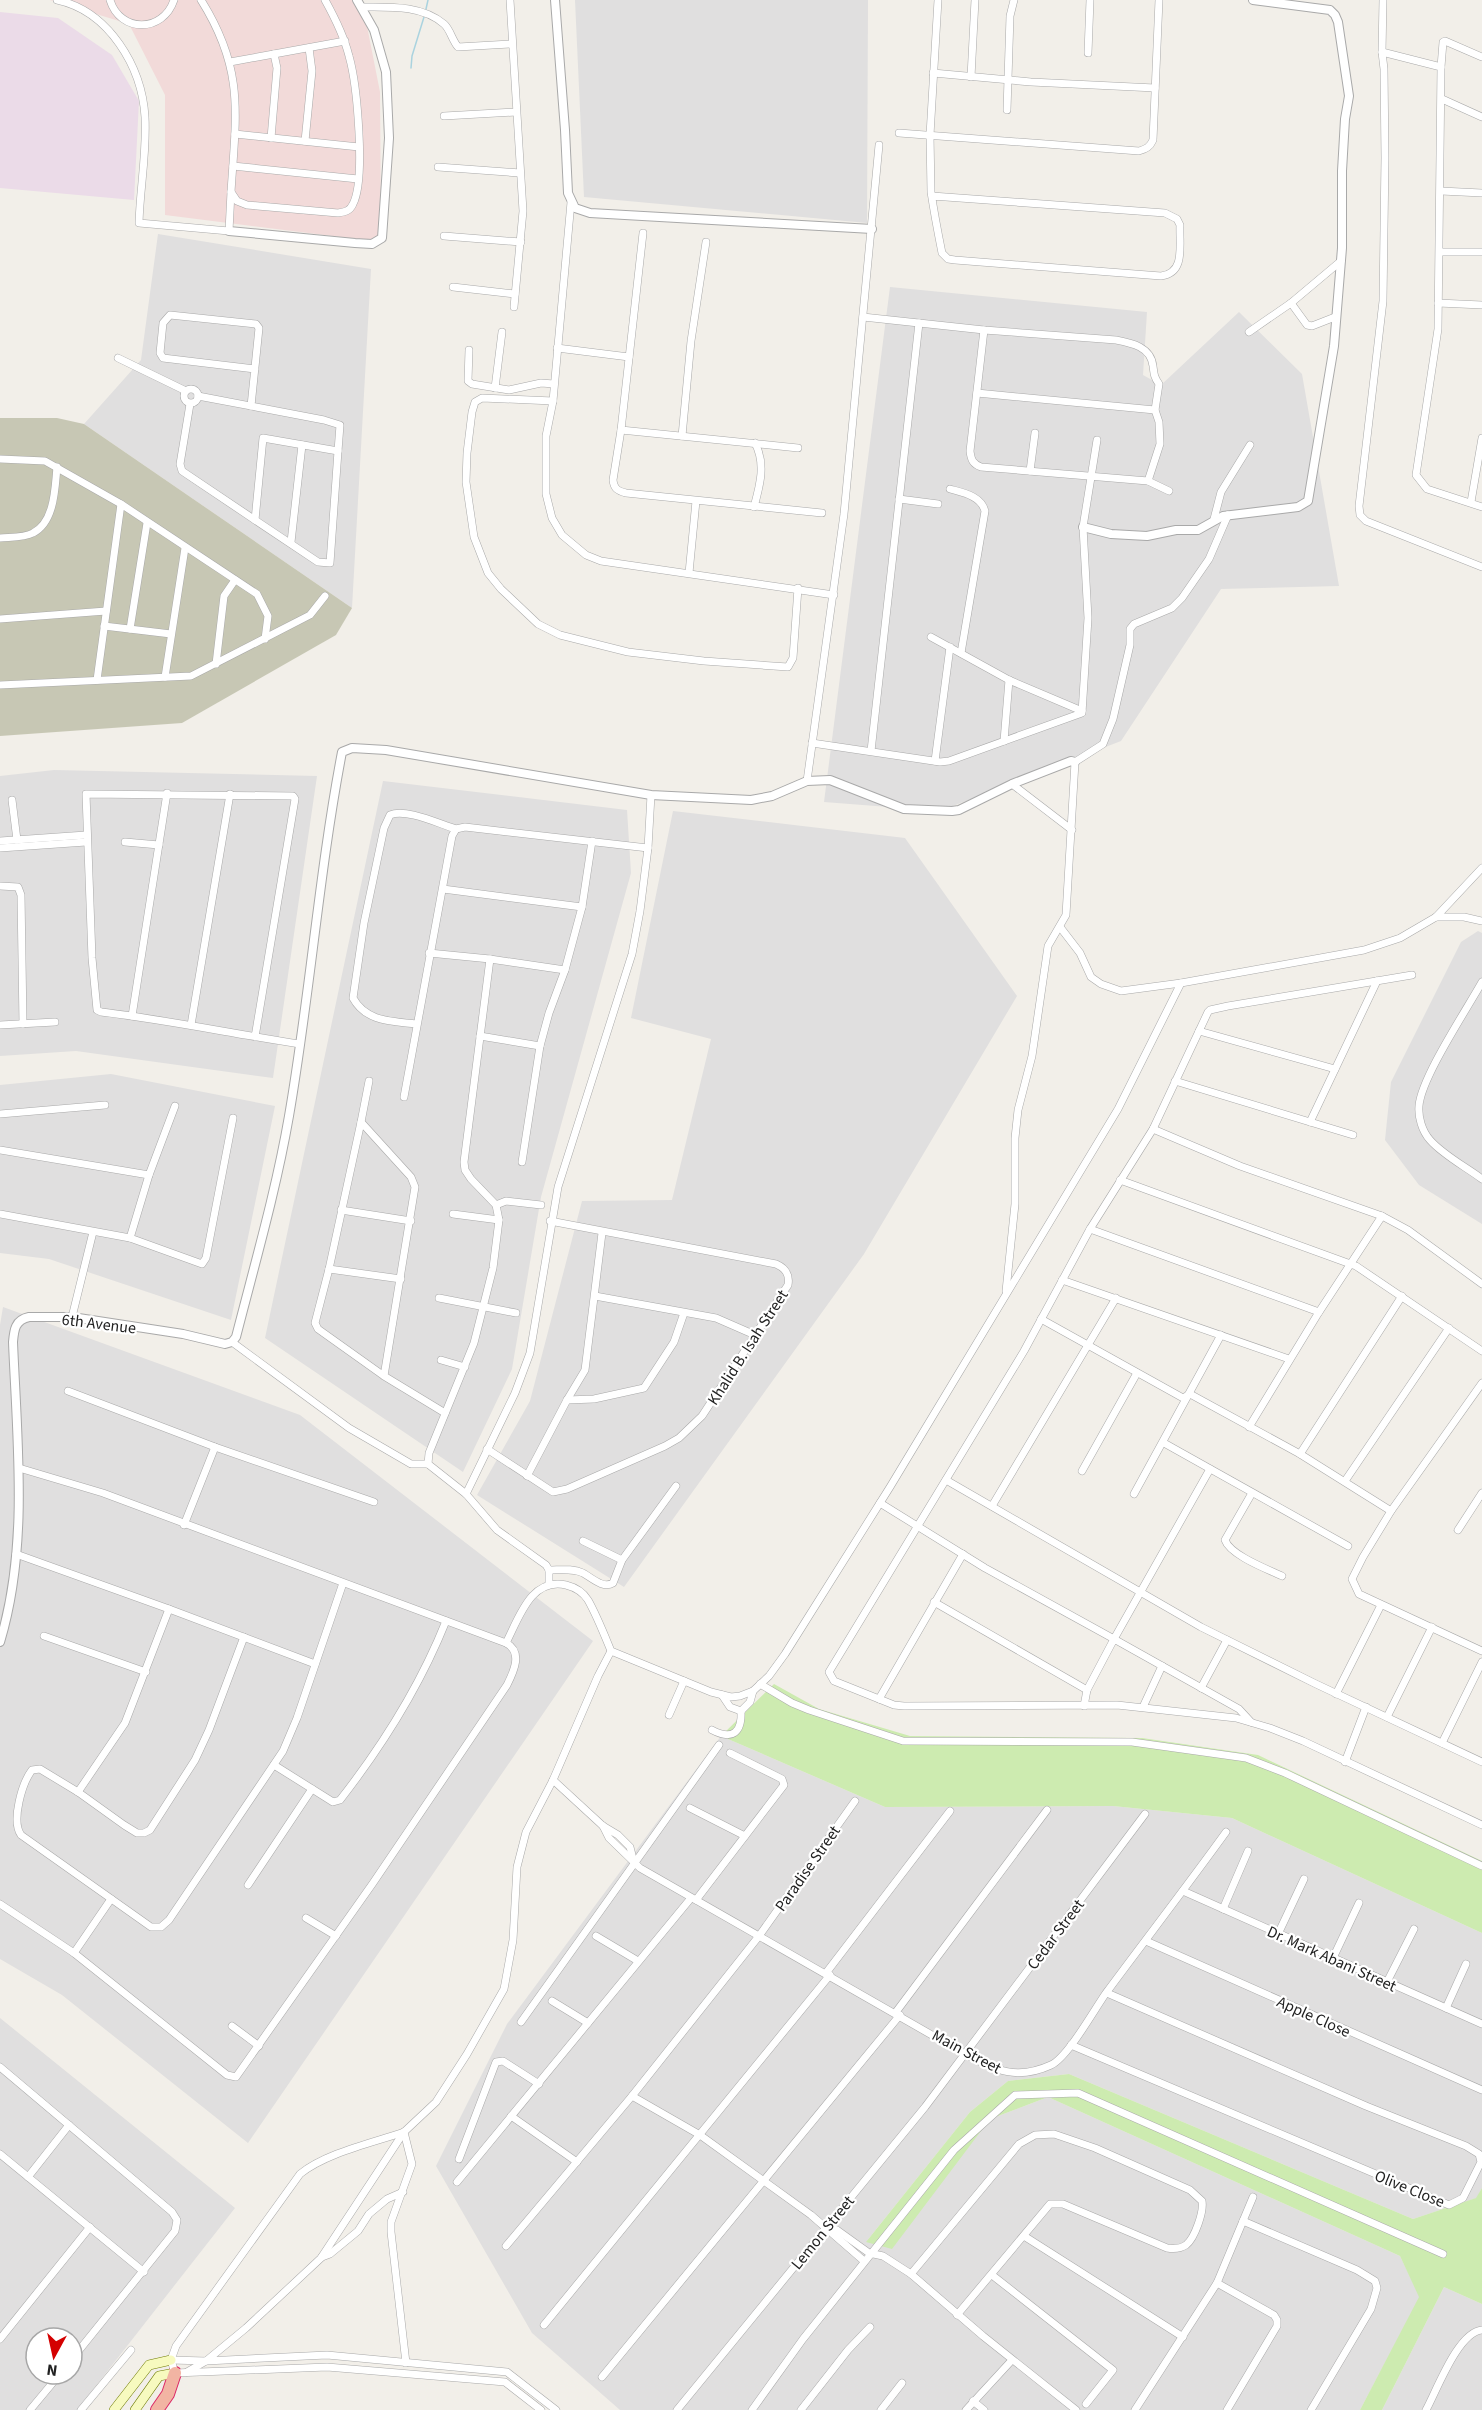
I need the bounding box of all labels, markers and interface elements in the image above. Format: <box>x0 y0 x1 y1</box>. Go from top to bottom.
street label: Khalid B. Isah Street <box>702 1285 794 1410</box>
street label: 6th Avenue <box>61 1309 137 1339</box>
street label: Paradise Street <box>770 1821 846 1916</box>
street label: Cedar Street <box>1022 1894 1090 1974</box>
street label: Dr. Mark Abani Street <box>1263 1921 1400 1998</box>
street label: Apple Close <box>1273 1991 1354 2043</box>
street label: Main Street <box>928 2024 1006 2080</box>
street label: Olive Close <box>1371 2165 1448 2213</box>
street label: Lemon Street <box>786 2190 860 2274</box>
north arrow <box>24 2326 84 2386</box>
text: N <box>45 2358 59 2381</box>

